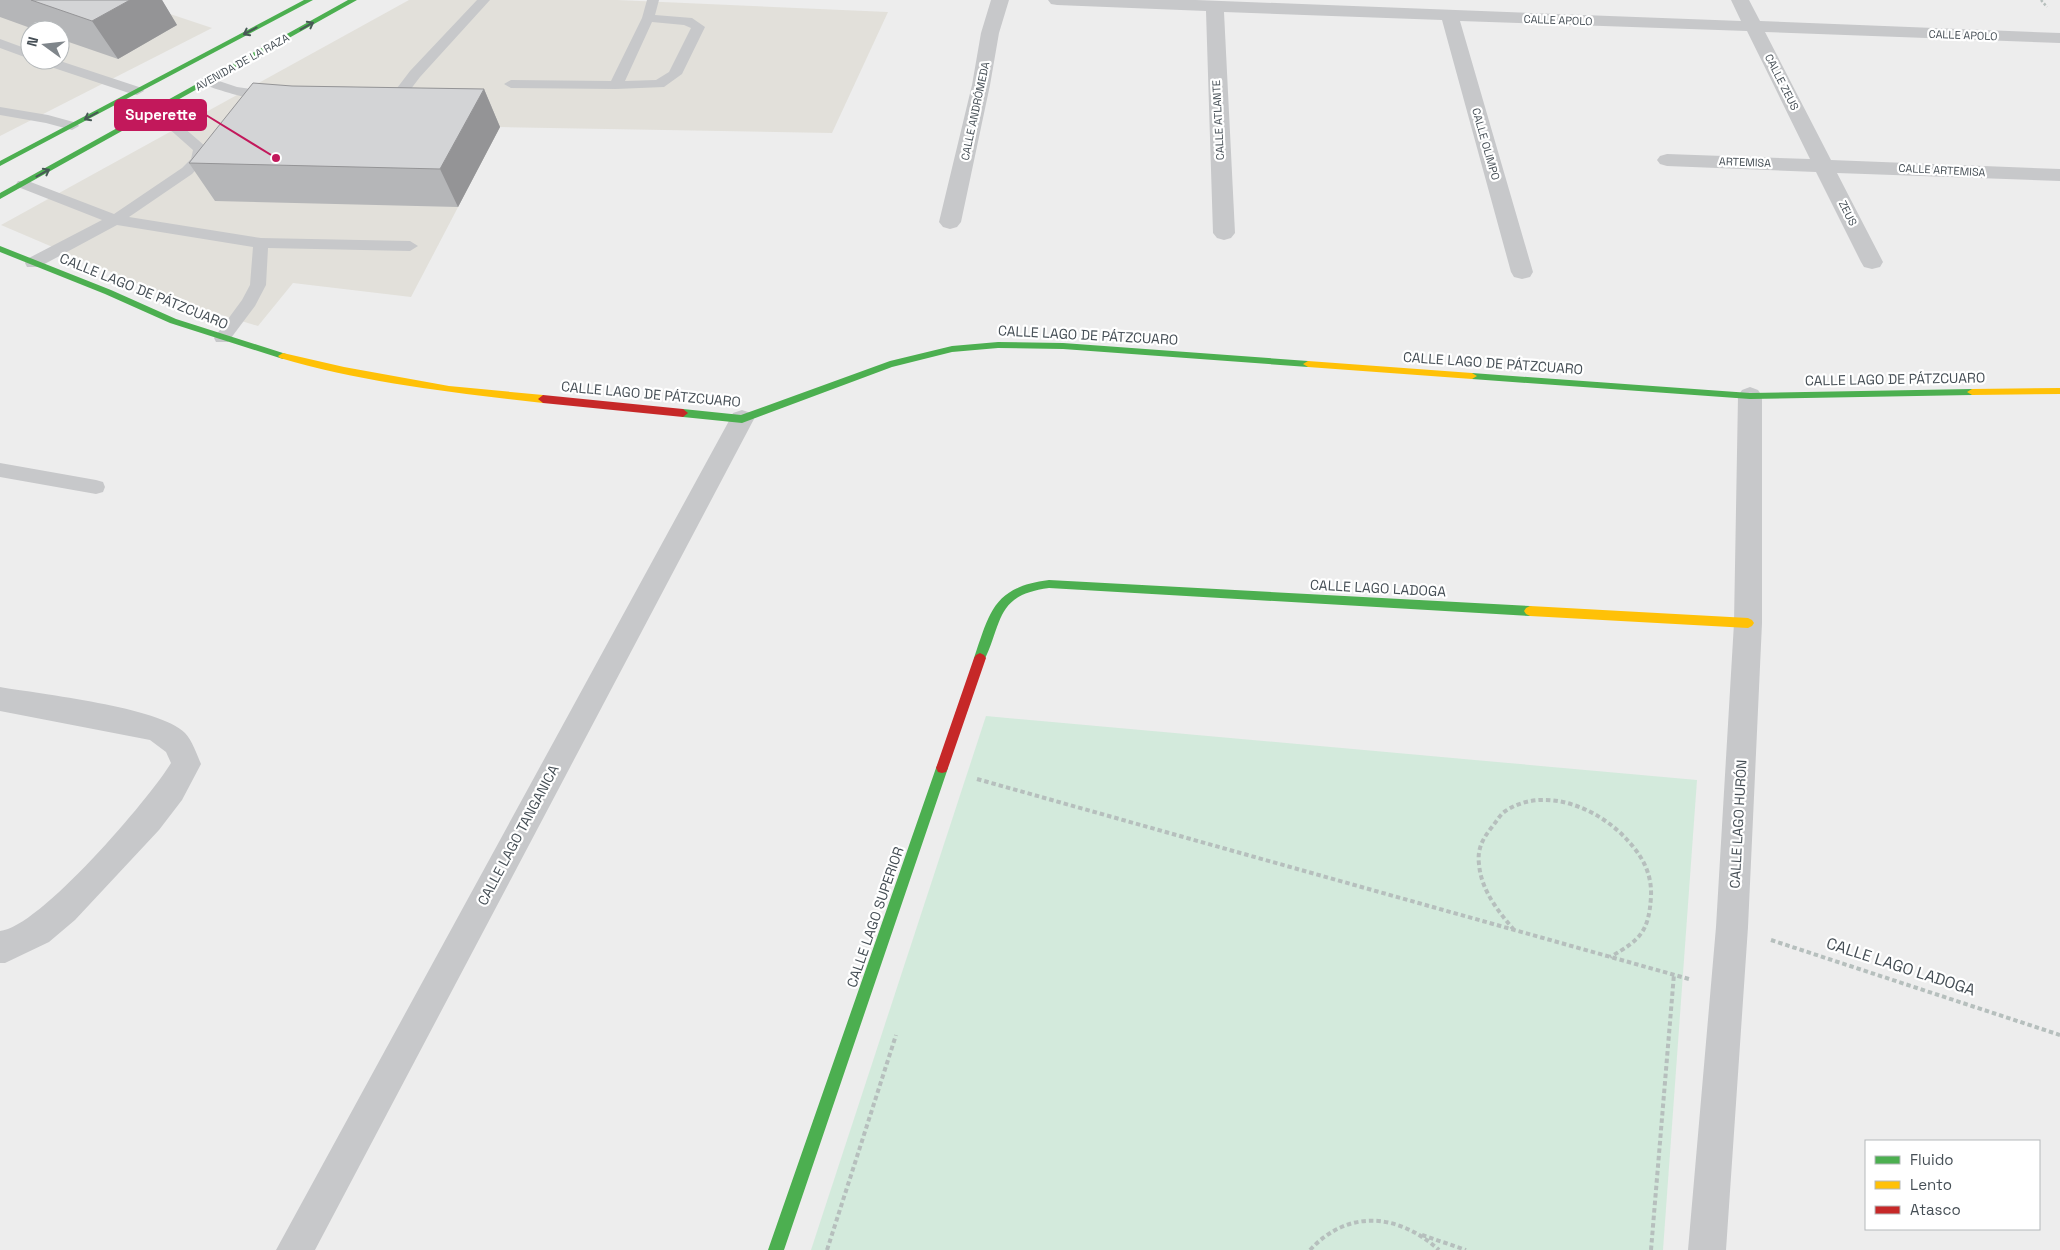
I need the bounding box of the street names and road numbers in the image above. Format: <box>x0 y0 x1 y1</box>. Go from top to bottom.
street label: CALLE APOLO <box>1523 12 1593 28</box>
street label: CALLE APOLO <box>1928 27 1998 43</box>
street label: AVENIDA DE LA RAZA <box>193 30 291 94</box>
street label: CALLE ZEUS <box>1762 51 1802 113</box>
street label: CALLE ANDRÓMEDA <box>957 60 992 162</box>
street label: CALLE ATLANTE <box>1209 80 1227 160</box>
street label: CALLE OLIMPO <box>1469 106 1503 182</box>
street label: ARTEMISA <box>1719 154 1771 170</box>
street label: CALLE ARTEMISA <box>1898 161 1986 179</box>
street label: ZEUS <box>1836 198 1860 228</box>
street label: CALLE LAGO DE PÁTZCUARO <box>57 249 231 333</box>
street label: CALLE LAGO DE PÁTZCUARO <box>997 321 1179 349</box>
street label: CALLE LAGO DE PÁTZCUARO <box>1402 348 1584 378</box>
street label: CALLE LAGO DE PÁTZCUARO <box>1805 368 1985 390</box>
street label: CALLE LAGO DE PÁTZCUARO <box>560 377 742 411</box>
street label: CALLE LAGO LADOGA <box>1310 575 1447 601</box>
street label: CALLE LAGO HURÓN <box>1726 759 1750 889</box>
street label: CALLE LAGO TANGANICA <box>473 762 563 908</box>
street label: CALLE LAGO SUPERIOR <box>842 844 908 990</box>
street label: CALLE LAGO LADOGA <box>1824 932 1978 1001</box>

